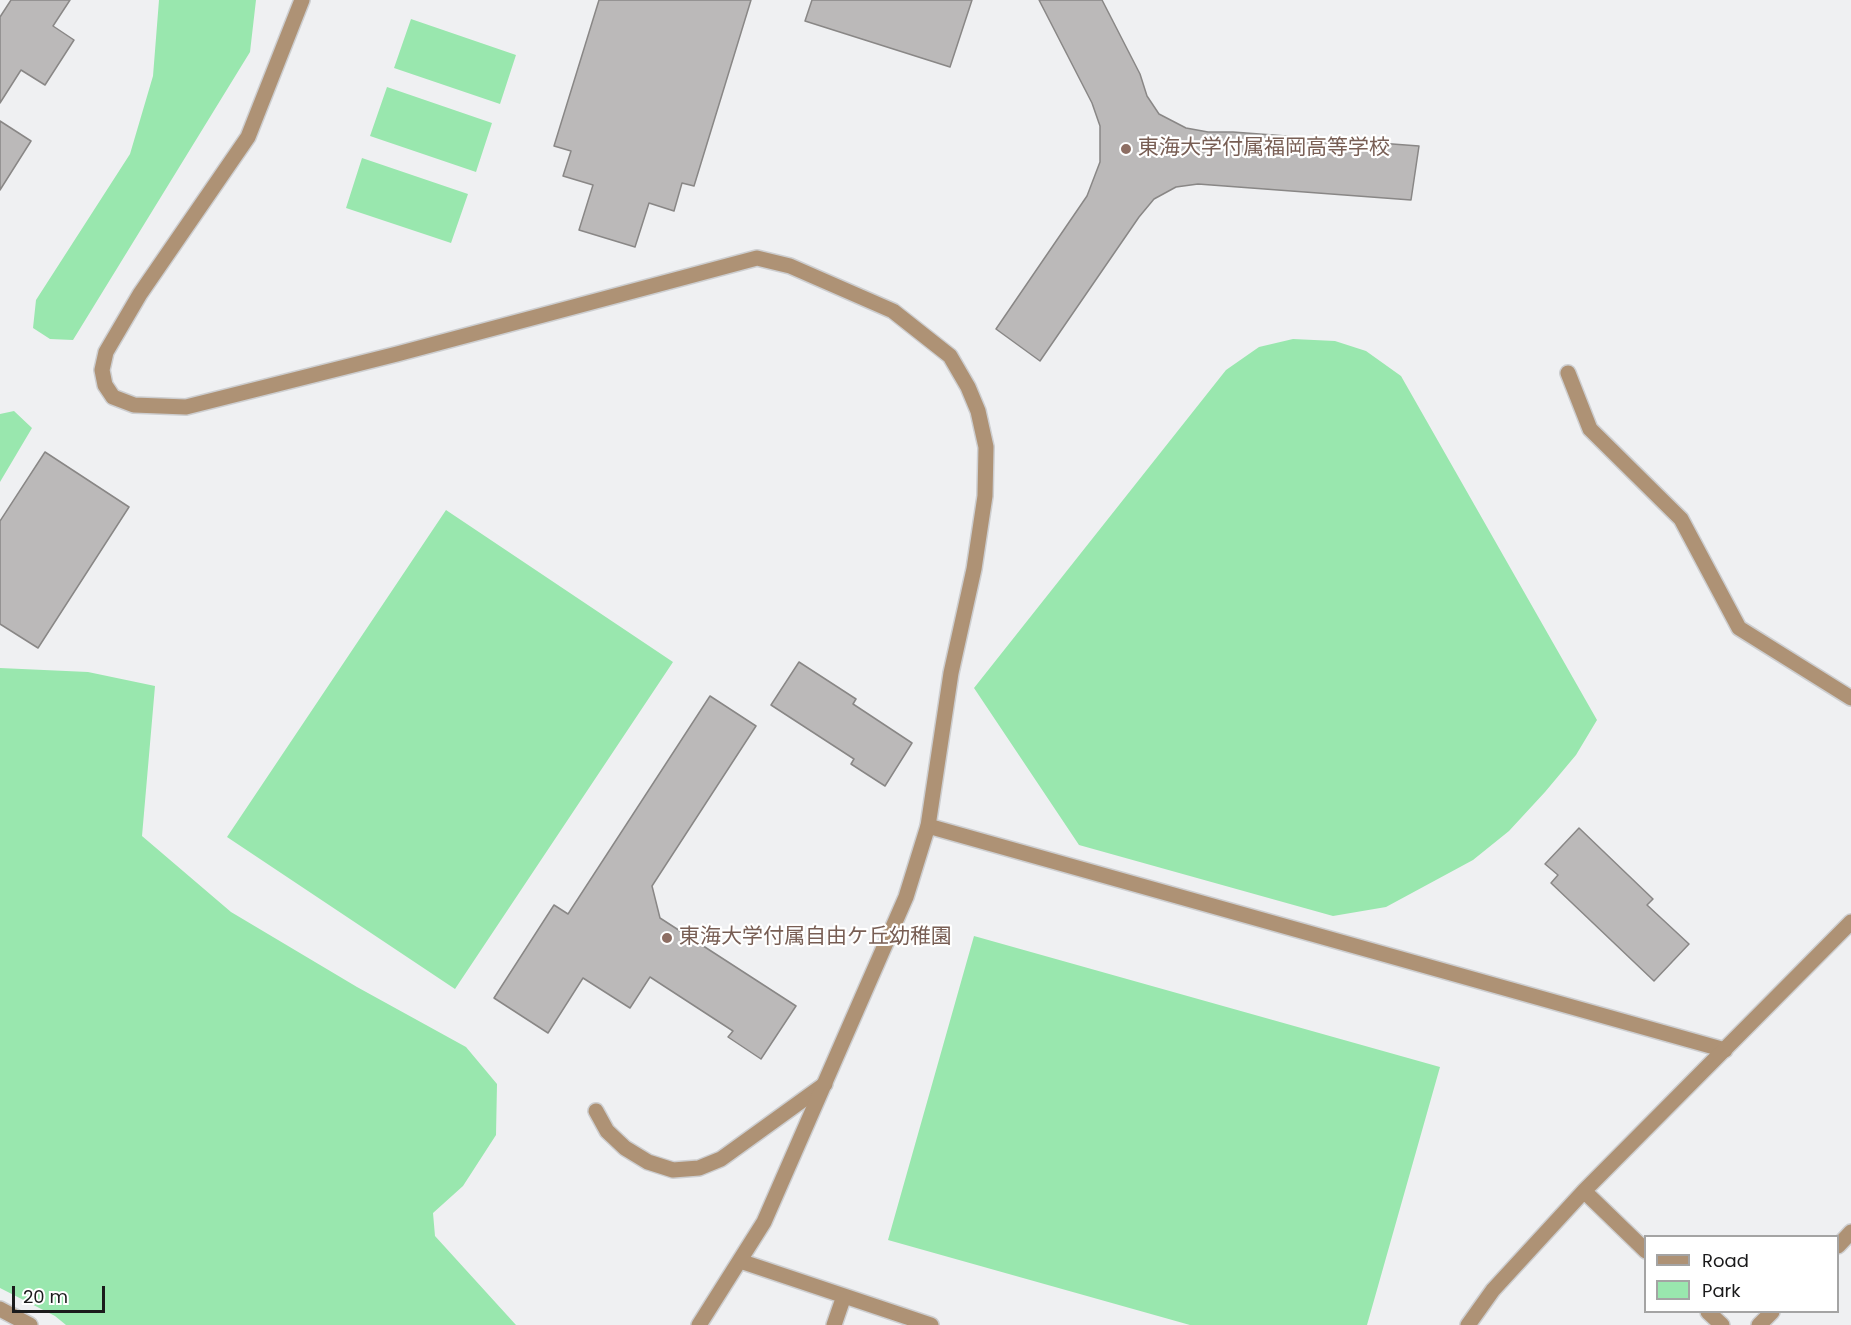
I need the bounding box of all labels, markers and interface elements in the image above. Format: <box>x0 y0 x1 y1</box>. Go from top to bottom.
place label: 東海大学付属福岡高等学校 <box>1138 136 1390 162</box>
marker: 東海大学付属福岡高等学校 <box>1119 142 1133 156</box>
place label: 東海大学付属自由ケ丘幼稚園 <box>679 925 952 951</box>
marker: 東海大学付属自由ケ丘幼稚園 <box>660 931 674 945</box>
legend <box>1644 1235 1839 1313</box>
text: Road <box>1702 1248 1749 1273</box>
scale bar <box>15 1274 108 1312</box>
text: Park <box>1702 1278 1741 1303</box>
text: 20 m <box>23 1284 68 1309</box>

